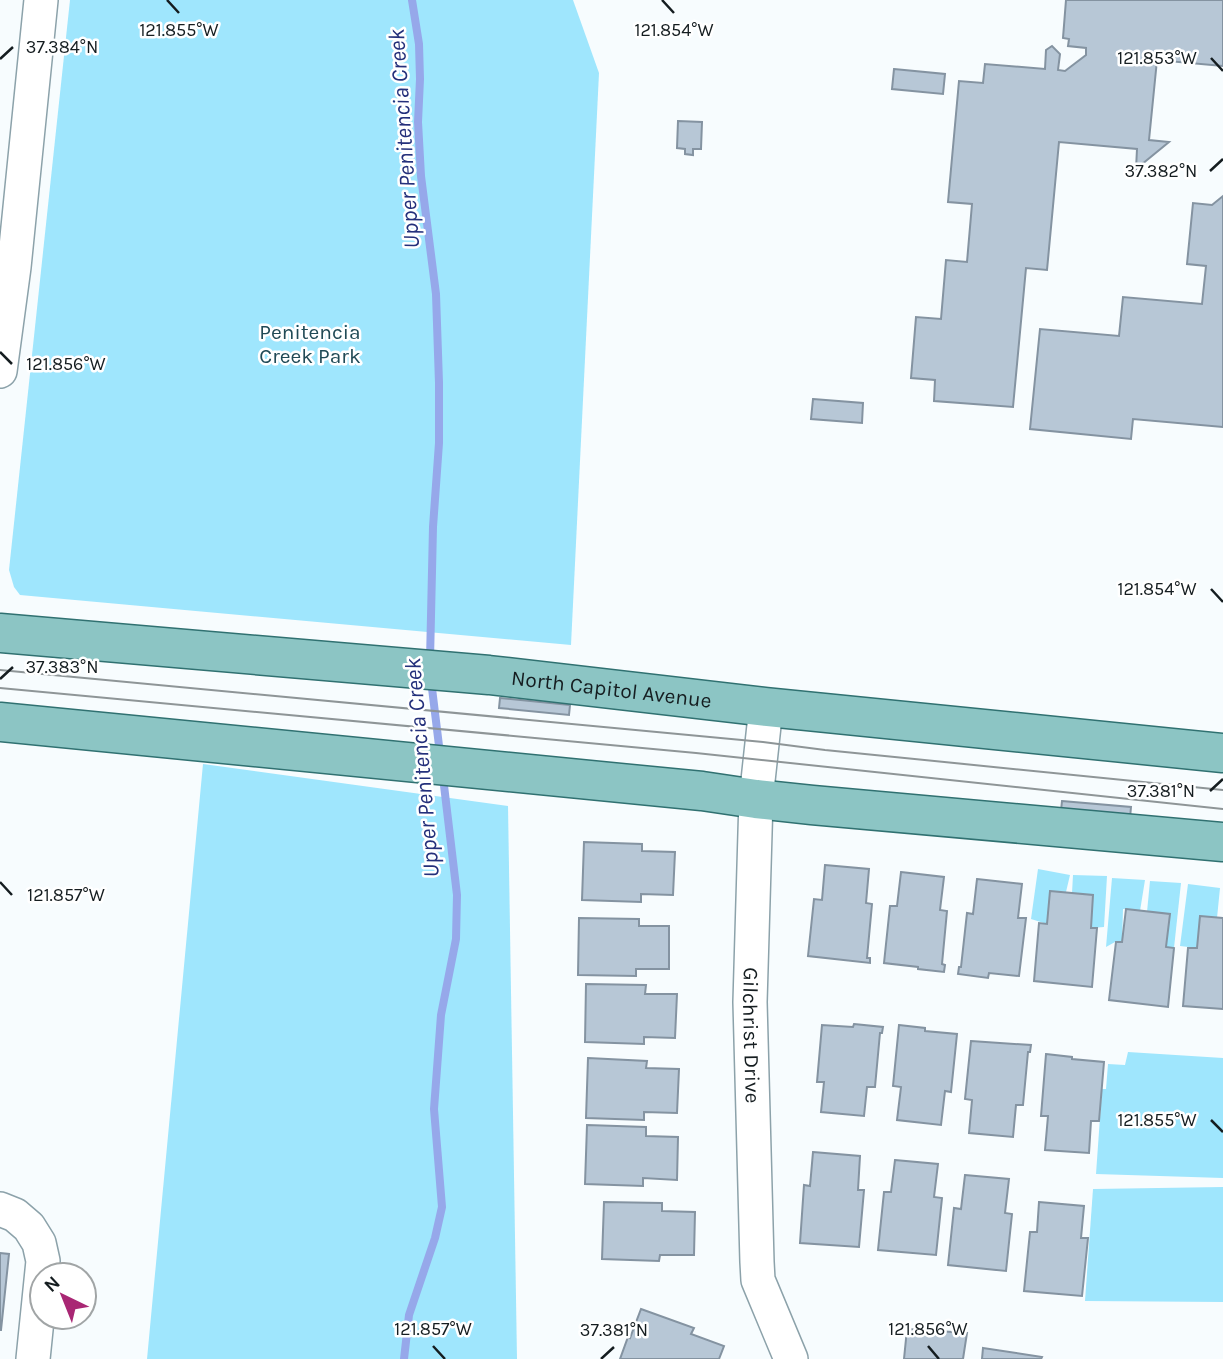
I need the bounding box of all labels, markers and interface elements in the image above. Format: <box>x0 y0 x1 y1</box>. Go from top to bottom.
text: 121.855°W <box>139 19 219 41</box>
text: 121.854°W <box>634 19 714 41</box>
water label: Upper Penitencia Creek <box>383 28 425 250</box>
text: 37.384°N <box>26 36 98 58</box>
text: 121.853°W <box>1117 47 1197 69</box>
text: 37.382°N <box>1125 160 1197 182</box>
park label: Penitencia Creek Park <box>259 320 361 368</box>
text: 121.856°W <box>26 353 106 375</box>
text: 121.854°W <box>1117 578 1197 600</box>
text: 37.383°N <box>25 656 99 678</box>
water label: Upper Penitencia Creek <box>399 657 445 879</box>
street label: North Capitol Avenue <box>510 666 713 713</box>
text: 37.381°N <box>1127 780 1195 802</box>
text: 121.857°W <box>27 884 105 906</box>
street label: Gilchrist Drive <box>738 967 765 1104</box>
text: 121.855°W <box>1117 1109 1197 1131</box>
north arrow <box>28 1261 98 1331</box>
text: N <box>40 1272 65 1297</box>
text: 121.857°W <box>394 1318 472 1340</box>
text: 121.856°W <box>888 1318 968 1340</box>
text: 37.381°N <box>580 1319 648 1341</box>

